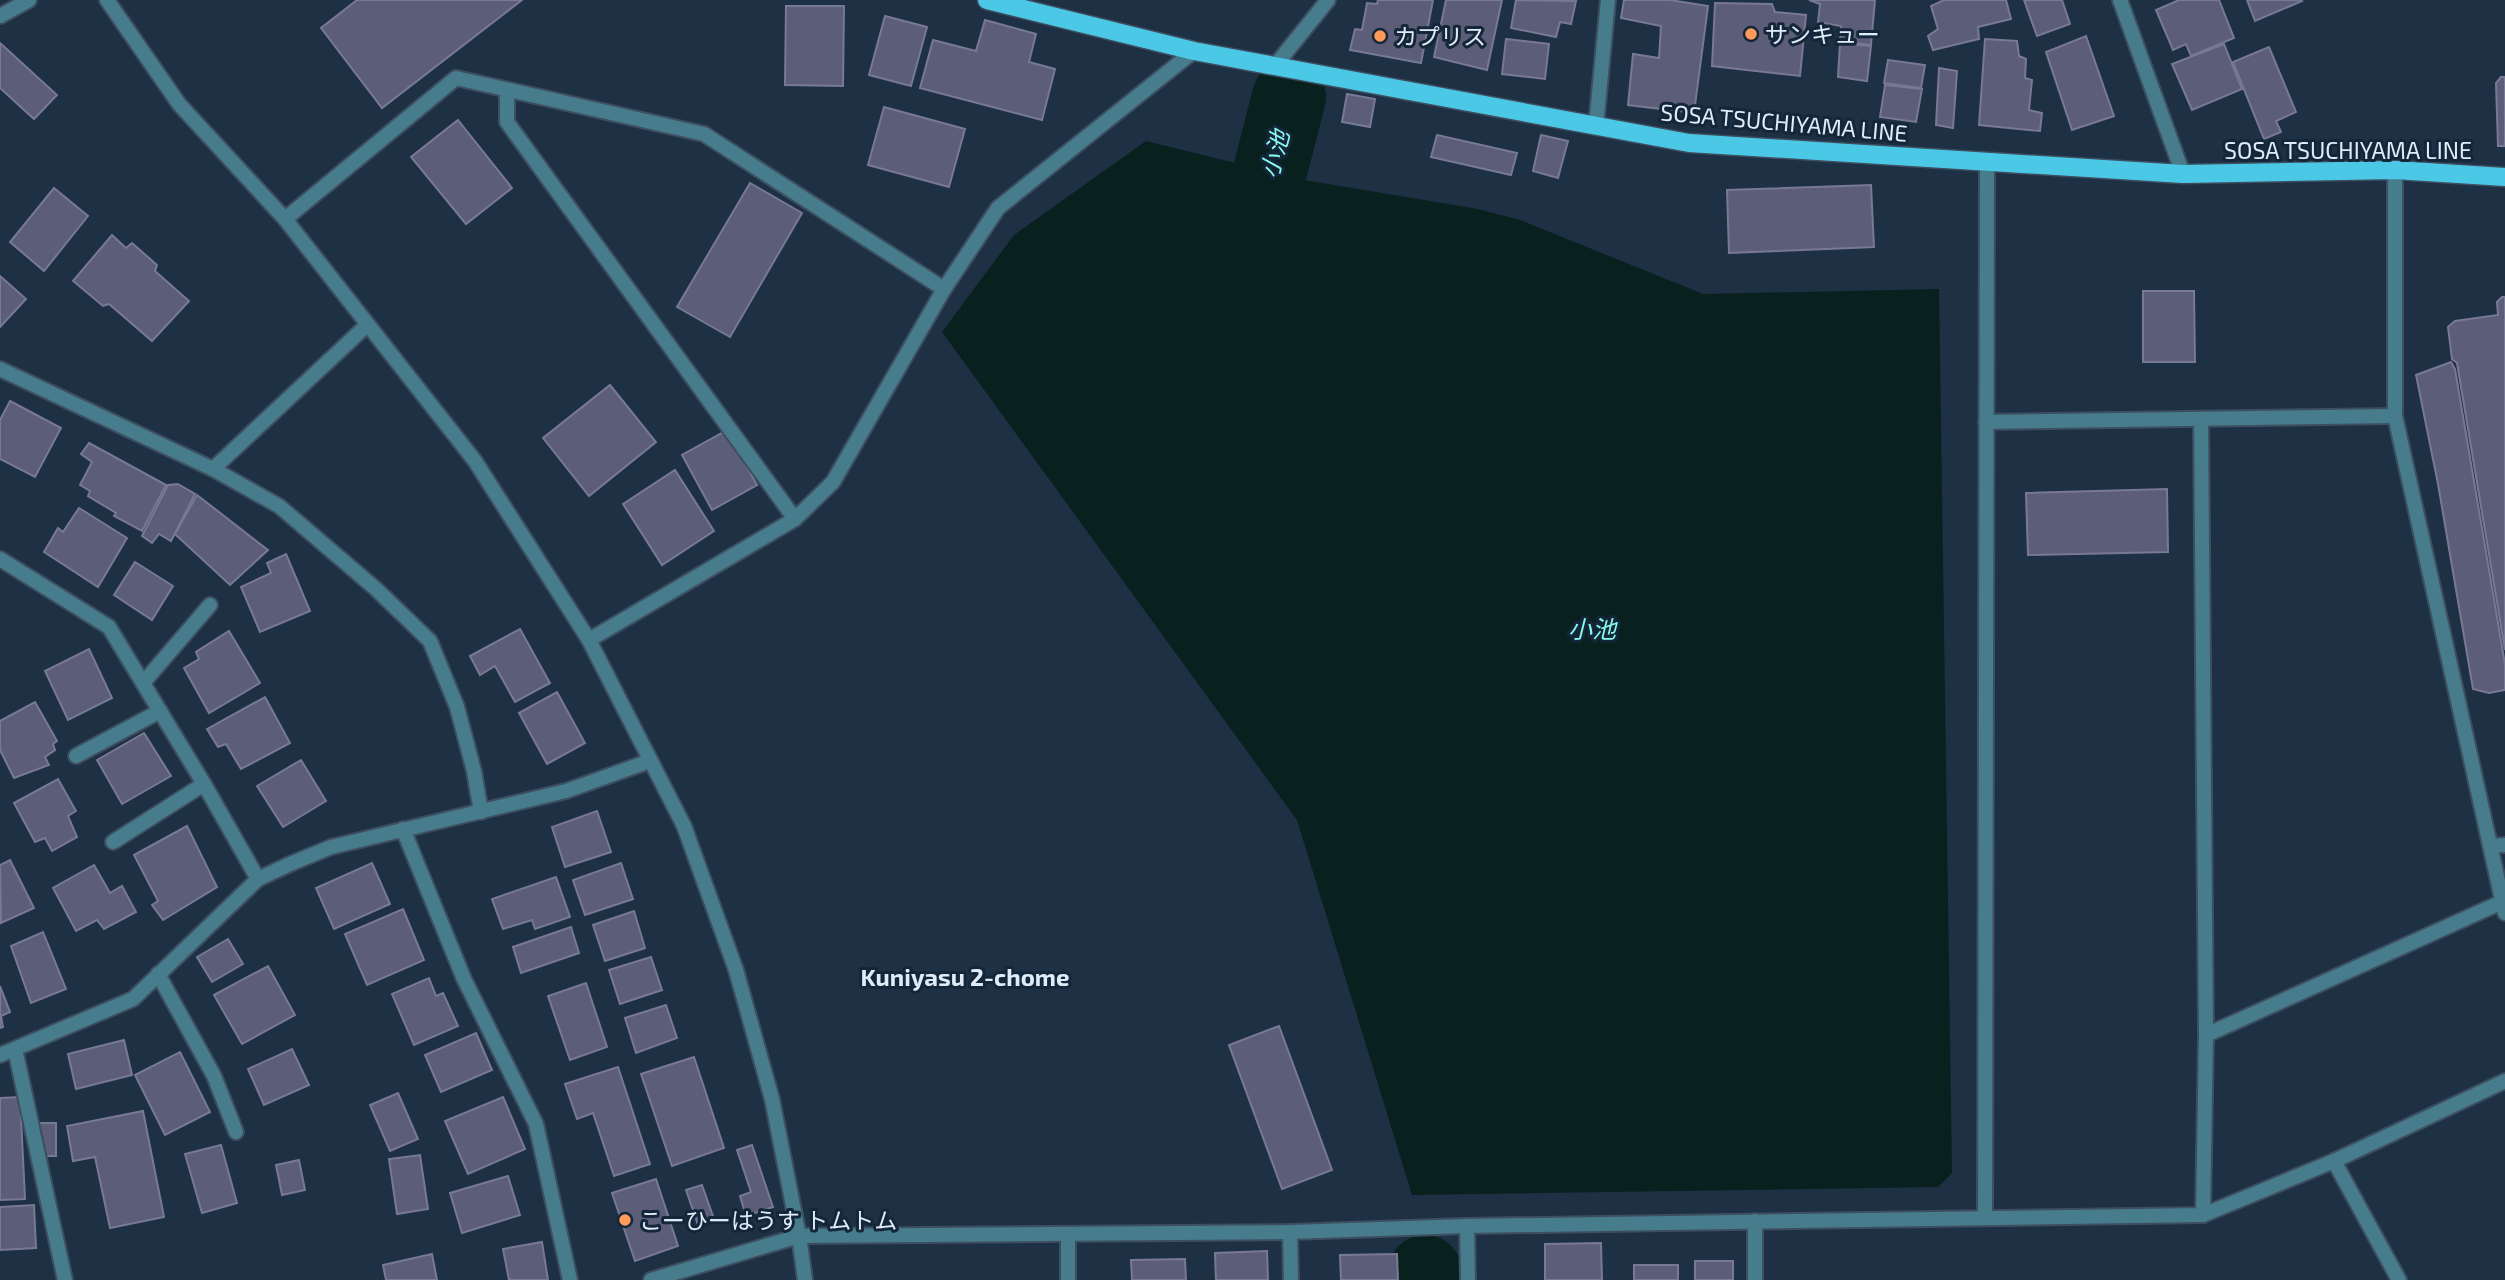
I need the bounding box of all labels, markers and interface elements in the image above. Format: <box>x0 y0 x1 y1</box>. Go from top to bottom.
place label: サンキュー <box>1765 20 1880 48</box>
place label: カプリス <box>1394 22 1486 50</box>
marker: サンキュー <box>1743 26 1759 42</box>
marker: カプリス <box>1372 28 1388 44</box>
street label: SOSA TSUCHIYAMA LINE <box>1659 97 1909 147</box>
water label: 小池 <box>1254 125 1295 181</box>
street label: SOSA TSUCHIYAMA LINE <box>2224 136 2472 164</box>
water label: 小池 <box>1568 614 1618 643</box>
district label: Kuniyasu 2-chome <box>861 962 1069 991</box>
place label: こーひーはうす トムトム <box>639 1206 897 1234</box>
marker: こーひーはうす トムトム <box>617 1212 633 1228</box>

